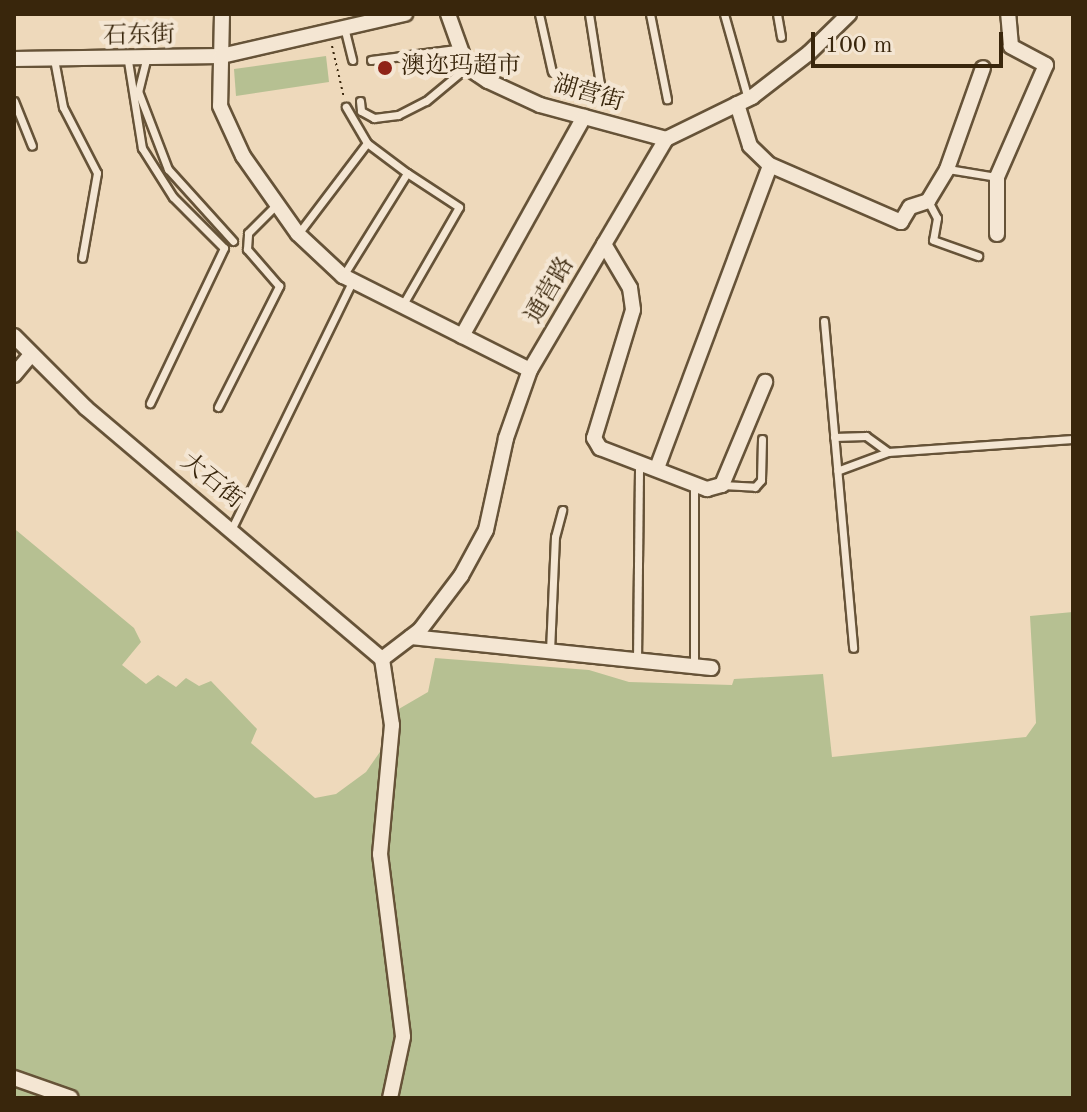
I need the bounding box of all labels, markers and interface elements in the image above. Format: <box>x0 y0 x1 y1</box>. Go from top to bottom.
scale bar <box>815 16 1007 66</box>
street label: 石东街 <box>103 22 175 52</box>
text: 100 m <box>825 34 893 58</box>
place label: 澳迩玛超市 <box>401 54 521 82</box>
marker: 澳迩玛超市 <box>376 59 394 77</box>
street label: 湖营街 <box>549 71 627 119</box>
street label: 通营路 <box>521 253 581 329</box>
street label: 大石街 <box>174 448 248 516</box>

